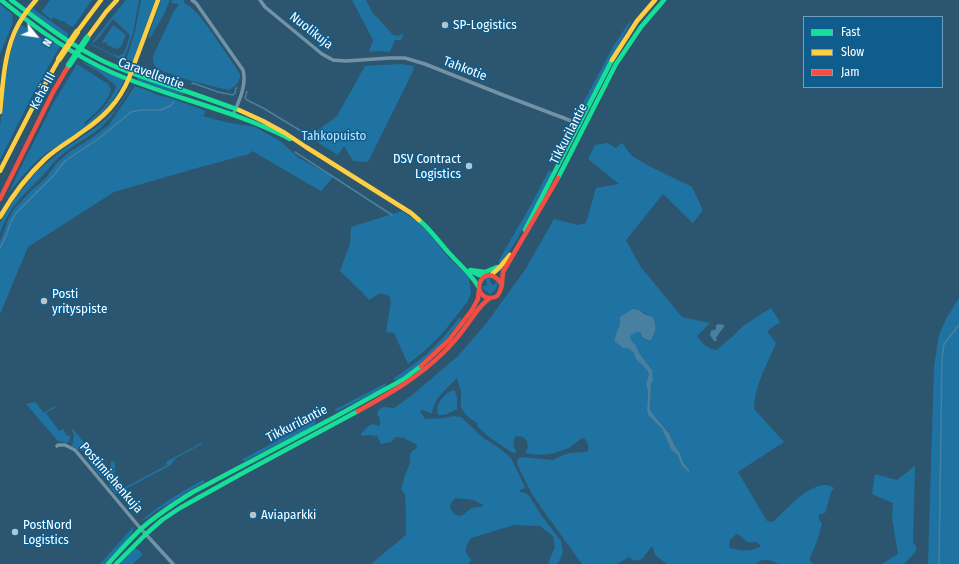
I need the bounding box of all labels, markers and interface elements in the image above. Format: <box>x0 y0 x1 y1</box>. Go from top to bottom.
street label: Nuolikuja <box>286 9 336 53</box>
north arrow <box>16 16 56 56</box>
legend <box>803 16 943 88</box>
place label: SP-Logistics <box>453 17 517 33</box>
marker: SP-Logistics <box>440 20 450 30</box>
text: Fast <box>841 25 860 39</box>
text: N <box>40 36 54 48</box>
text: Slow <box>841 45 864 59</box>
street label: Tahkotie <box>441 54 489 84</box>
street label: Caravellentie <box>116 55 186 93</box>
text: Jam <box>841 65 859 79</box>
street label: Kehä III <box>27 70 59 112</box>
street label: Tikkurilantie <box>547 101 591 167</box>
park label: Tahkopuisto <box>302 128 366 144</box>
place label: DSV Contract Logistics <box>393 151 461 182</box>
marker: DSV Contract Logistics <box>464 161 474 171</box>
place label: Posti yrityspiste <box>52 286 107 317</box>
marker: Posti yrityspiste <box>39 296 49 306</box>
street label: Tikkurilantie <box>264 402 330 446</box>
street label: Postimiehenkuja <box>76 439 146 517</box>
place label: Aviaparkki <box>261 507 316 523</box>
marker: Aviaparkki <box>248 510 258 520</box>
place label: PostNord Logistics <box>23 517 72 548</box>
marker: PostNord Logistics <box>10 527 20 537</box>

